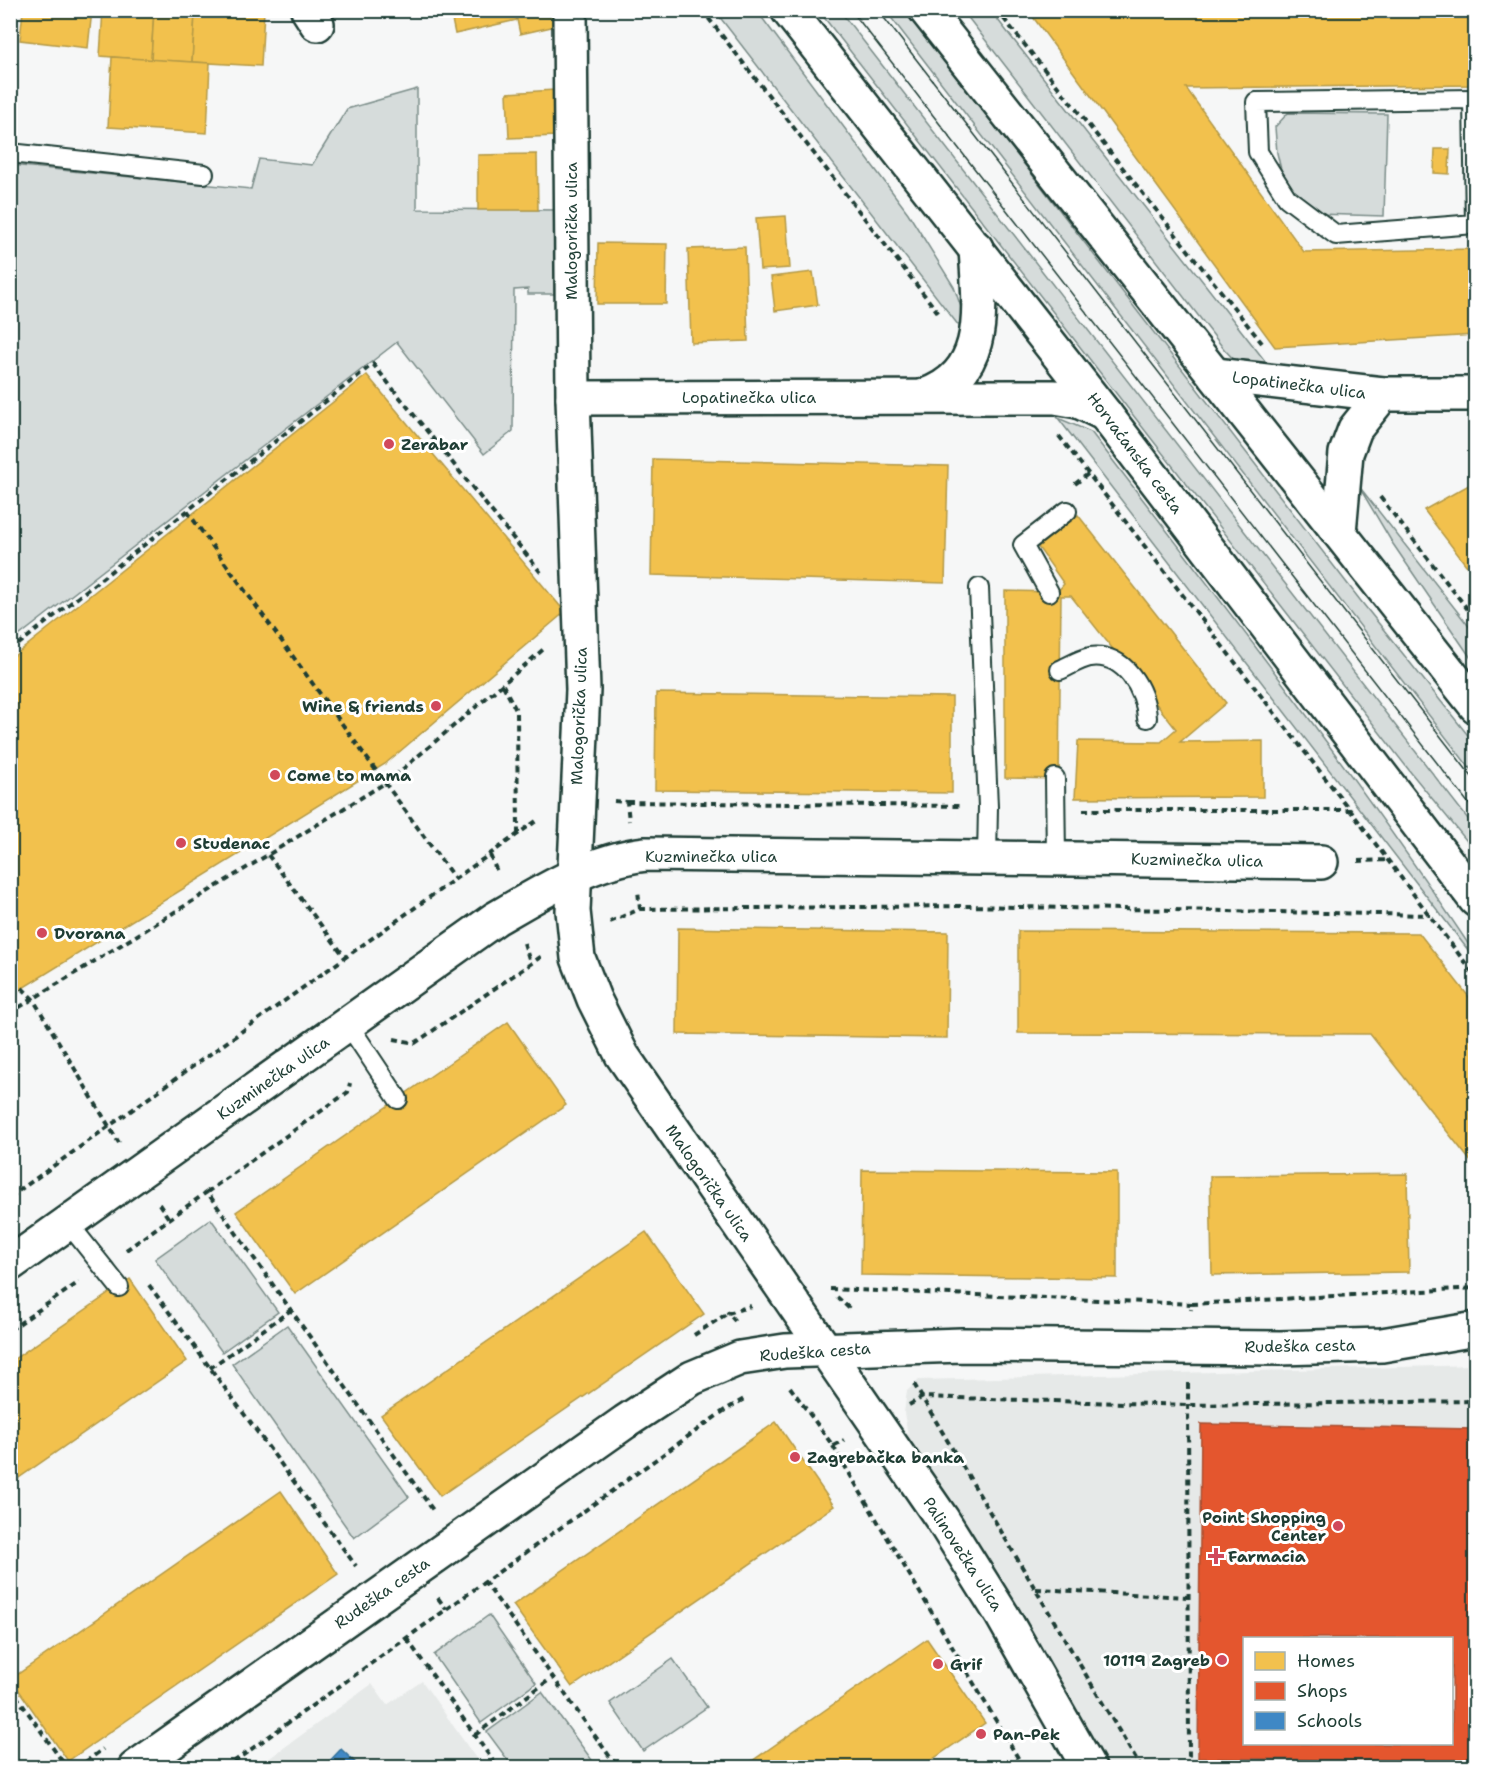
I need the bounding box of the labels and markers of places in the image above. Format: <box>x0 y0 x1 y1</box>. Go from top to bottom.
place label: Zerabar <box>401 434 469 455</box>
marker: Zerabar <box>382 437 396 451</box>
place label: Wine & friends <box>302 696 424 717</box>
marker: Wine & friends <box>429 699 443 713</box>
place label: Come to mama <box>287 765 411 786</box>
marker: Come to mama <box>268 768 282 782</box>
place label: Studenac <box>193 833 270 854</box>
marker: Studenac <box>174 836 188 850</box>
place label: Dvorana <box>54 923 126 944</box>
marker: Dvorana <box>35 926 49 940</box>
place label: Zagrebačka banka <box>807 1447 964 1468</box>
marker: Zagrebačka banka <box>788 1450 802 1464</box>
place label: Point Shopping Center <box>1202 1507 1326 1546</box>
marker: Point Shopping Center <box>1331 1519 1345 1533</box>
place label: Farmacia <box>1228 1546 1306 1567</box>
marker: Farmacia <box>1209 1549 1223 1563</box>
place label: 10119 Zagreb <box>1103 1650 1210 1671</box>
marker: 10119 Zagreb <box>1215 1653 1229 1667</box>
place label: Grif <box>950 1654 983 1675</box>
marker: Grif <box>931 1657 945 1671</box>
place label: Pan-Pek <box>993 1724 1060 1745</box>
marker: Pan-Pek <box>974 1727 988 1741</box>

